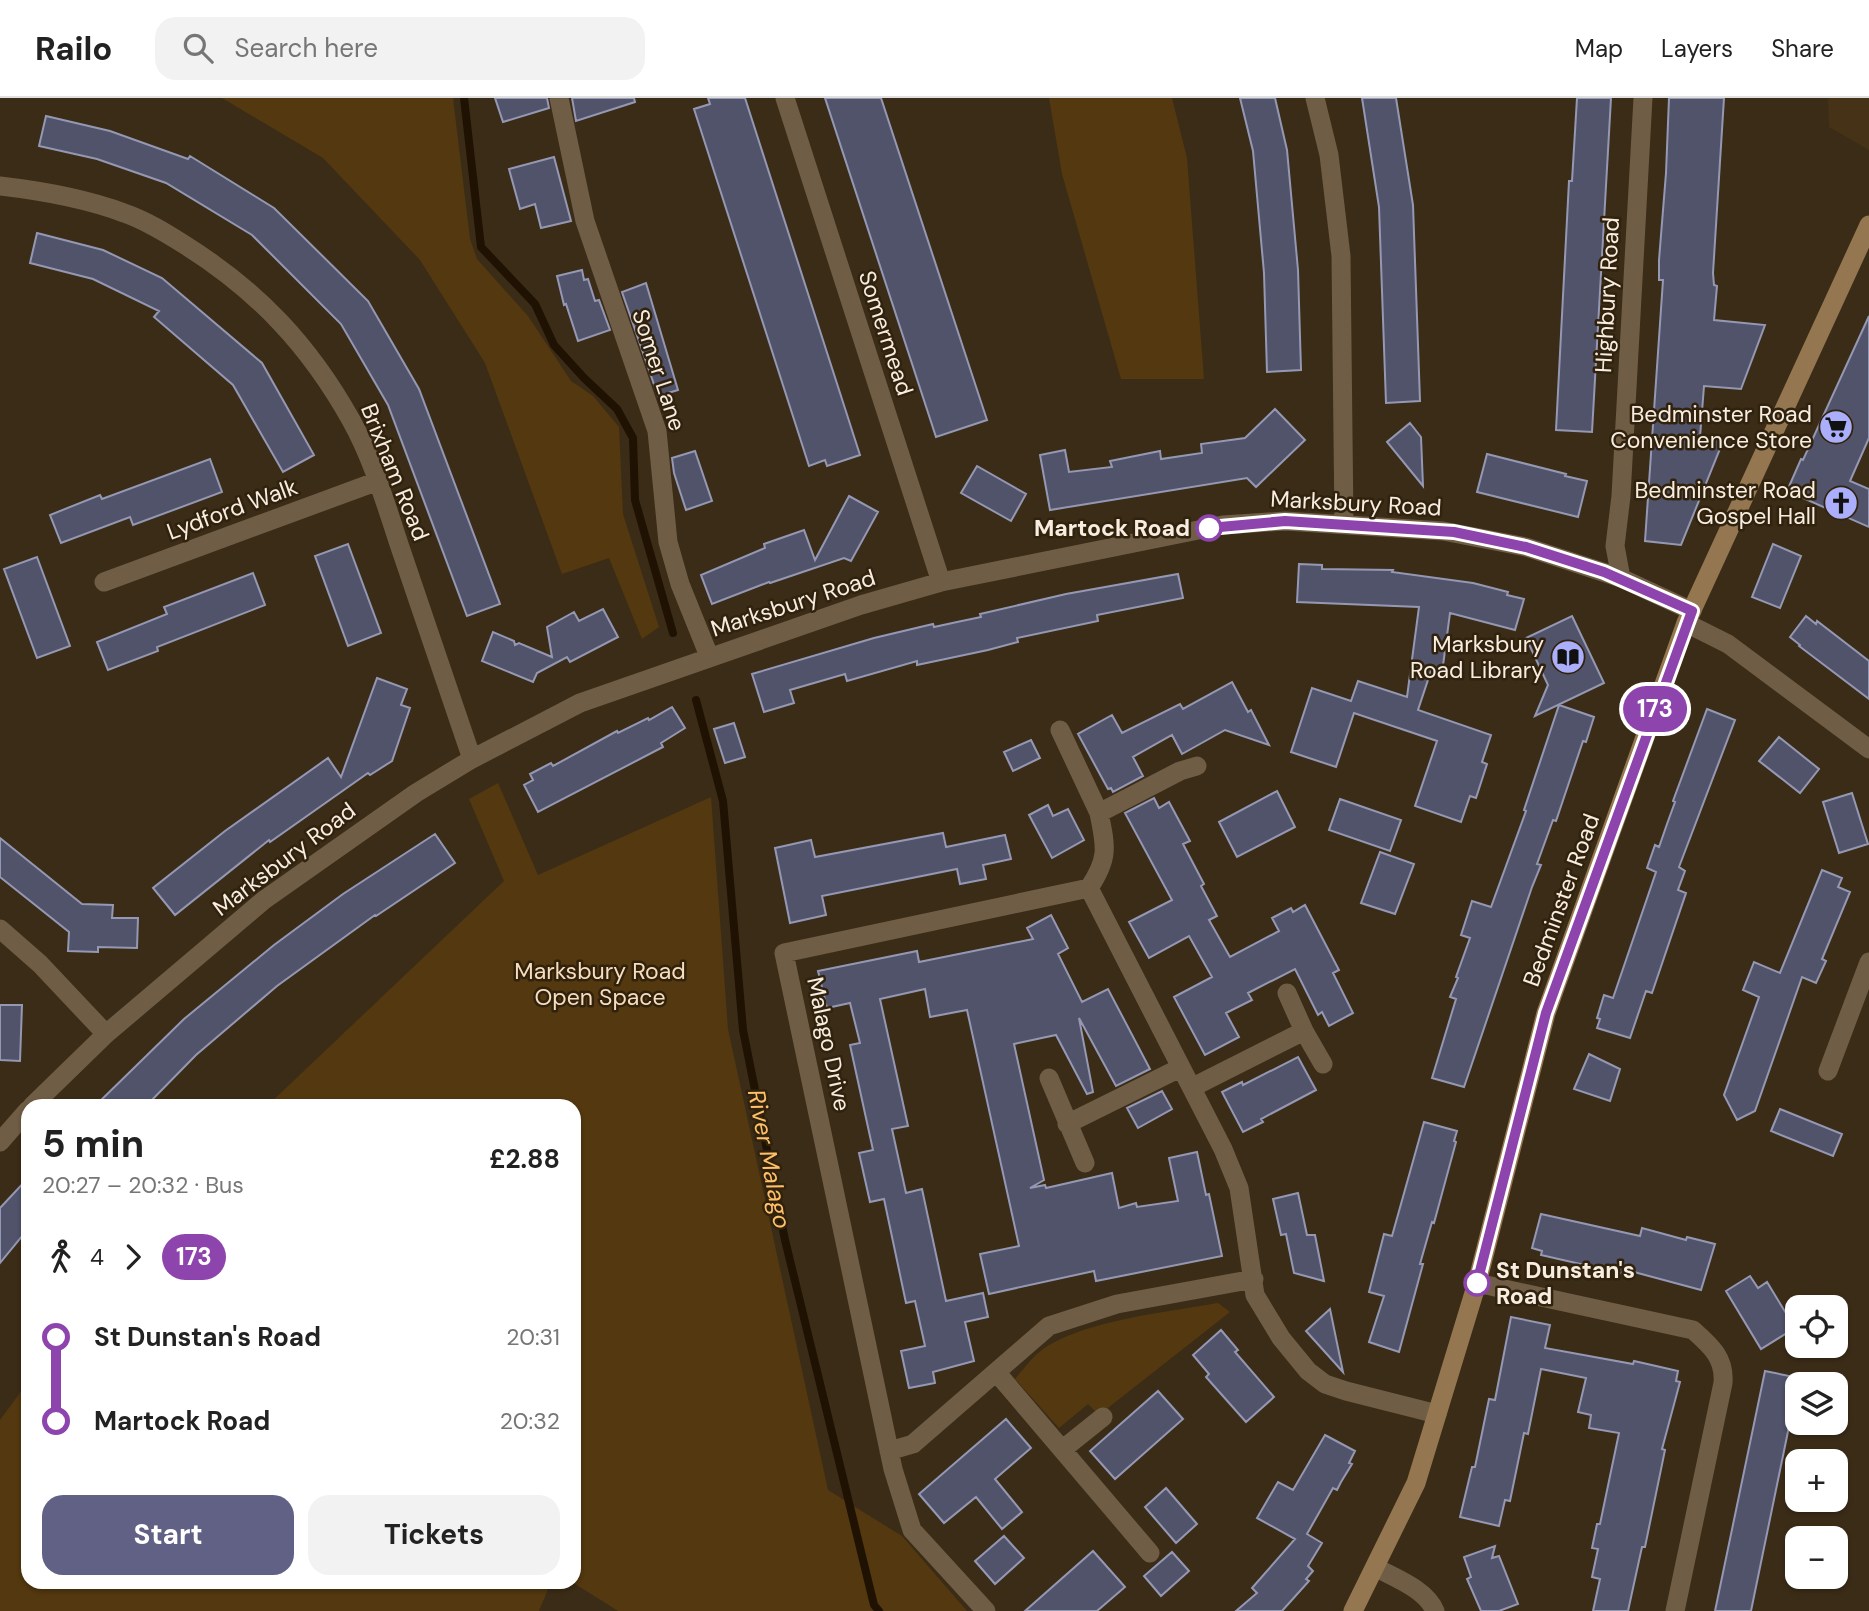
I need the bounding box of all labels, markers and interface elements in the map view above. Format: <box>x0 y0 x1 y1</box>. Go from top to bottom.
search box <box>155 17 645 80</box>
text: Railo <box>35 27 113 70</box>
icon: search <box>179 29 217 67</box>
text: Search here <box>235 31 378 65</box>
text: Map <box>1575 33 1623 64</box>
text: Layers <box>1661 33 1733 64</box>
text: Share <box>1771 33 1834 64</box>
street label: Highbury Road <box>1588 216 1626 374</box>
street label: Somermead <box>852 267 920 399</box>
street label: Somer Lane <box>625 305 693 435</box>
street label: Brixham Road <box>354 399 436 545</box>
place label: Bedminster Road Convenience Store <box>1610 399 1812 455</box>
supermarket icon: Bedminster Road Convenience Store <box>1817 408 1855 446</box>
street label: Lydford Walk <box>163 471 302 546</box>
place label: Bedminster Road Gospel Hall <box>1634 475 1816 531</box>
street label: Marksbury Road <box>1270 484 1442 522</box>
church icon: Bedminster Road Gospel Hall <box>1822 484 1860 522</box>
place label: Martock Road <box>1034 513 1190 543</box>
marker: Martock Road <box>1196 515 1222 541</box>
street label: Marksbury Road <box>707 562 879 644</box>
place label: Marksbury Road Library <box>1410 629 1544 685</box>
library icon: Marksbury Road Library <box>1549 638 1587 676</box>
line badge: 173 <box>1615 686 1695 732</box>
text: 173 <box>1637 693 1673 724</box>
street label: Marksbury Road <box>207 795 361 923</box>
street label: Bedminster Road <box>1516 810 1606 990</box>
park label: Marksbury Road Open Space <box>514 956 686 1012</box>
street label: Malago Drive <box>800 974 858 1114</box>
water label: River Malago <box>741 1087 798 1231</box>
text: 5 min <box>42 1119 144 1169</box>
text: £2.88 <box>489 1142 560 1176</box>
text: 20:27 – 20:32 · Bus <box>42 1170 244 1200</box>
icon: walk <box>42 1238 80 1276</box>
icon: forward <box>114 1238 152 1276</box>
text: 173 <box>176 1241 212 1272</box>
text: 4 <box>90 1242 104 1272</box>
place label: St Dunstan's Road <box>1496 1255 1635 1311</box>
marker: St Dunstan's Road <box>1464 1270 1490 1296</box>
map controls <box>1785 1295 1848 1589</box>
button: locate <box>1785 1295 1848 1358</box>
text: St Dunstan's Road <box>94 1320 321 1354</box>
text: 20:31 <box>506 1322 560 1352</box>
button: layers <box>1785 1372 1848 1435</box>
text: Martock Road <box>94 1404 270 1438</box>
text: 20:32 <box>500 1406 560 1436</box>
button: + <box>1785 1449 1848 1512</box>
button: Start <box>42 1495 294 1575</box>
button: Tickets <box>308 1495 560 1575</box>
button: − <box>1785 1526 1848 1589</box>

